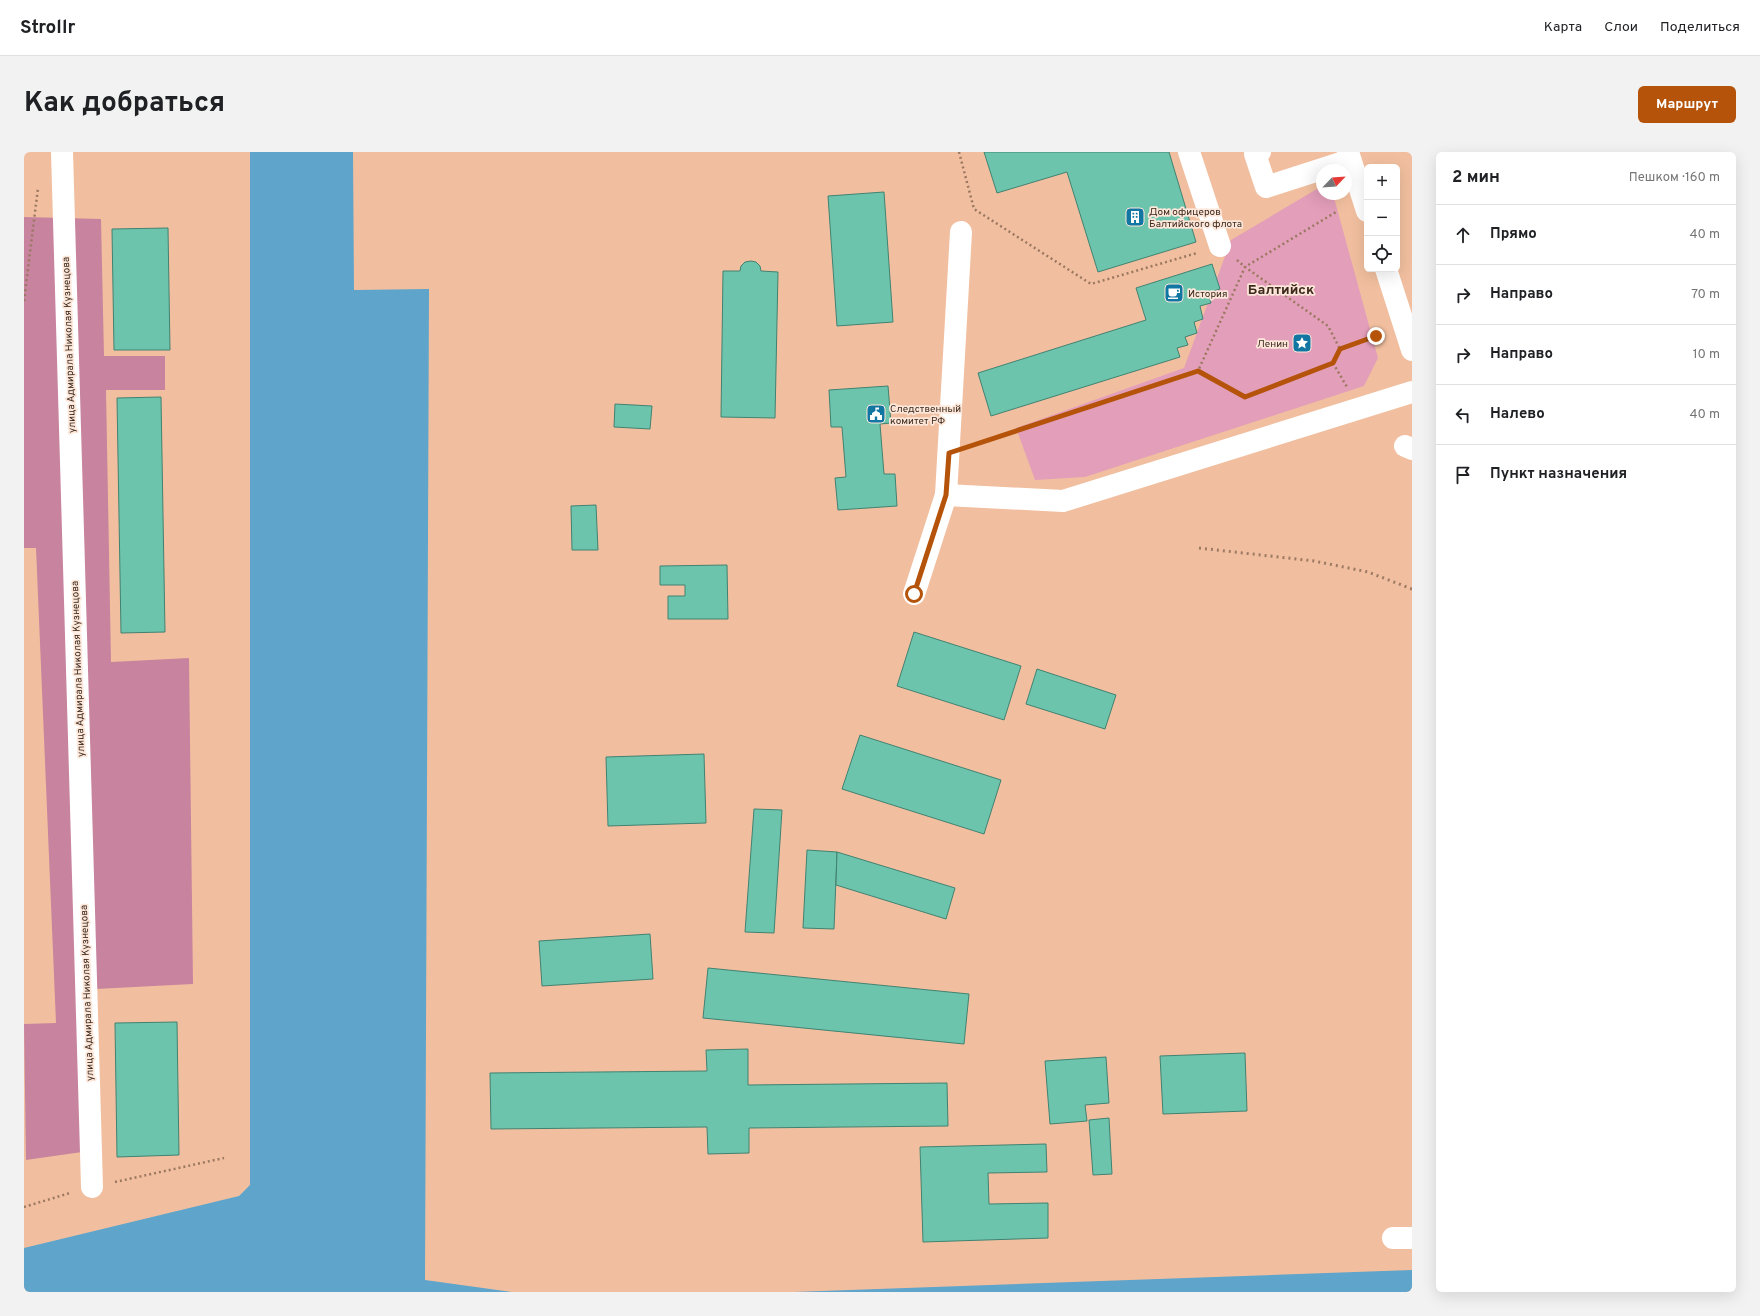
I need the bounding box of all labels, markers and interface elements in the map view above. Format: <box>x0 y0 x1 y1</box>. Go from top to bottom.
text: Strollr <box>20 16 75 40</box>
text: Карта <box>1544 19 1582 36</box>
text: Слои <box>1604 19 1638 36</box>
text: Поделиться <box>1660 19 1740 36</box>
text: Как добраться <box>24 86 225 122</box>
button: Маршрут <box>1638 86 1736 123</box>
north arrow <box>1316 164 1352 200</box>
map controls <box>1364 164 1400 272</box>
button: + <box>1364 164 1400 200</box>
text: 2 мин <box>1452 167 1500 189</box>
text: Пешком · 160 m <box>1629 170 1720 186</box>
button: − <box>1364 200 1400 236</box>
building icon: Дом офицеров Балтийского флота <box>1124 206 1146 228</box>
place label: Дом офицеров Балтийского флота <box>1149 206 1242 231</box>
icon: ahead <box>1452 224 1474 246</box>
text: Прямо <box>1490 225 1537 244</box>
text: 40 m <box>1690 227 1720 243</box>
button: locate <box>1364 236 1400 272</box>
street label: улица Адмирала Николая Кузнецова <box>60 257 79 433</box>
cafe icon: История <box>1163 282 1185 304</box>
district label: Балтийск <box>1248 282 1314 299</box>
icon: right <box>1452 284 1474 306</box>
text: Направо <box>1490 285 1553 304</box>
text: 70 m <box>1691 287 1720 303</box>
place label: История <box>1188 288 1228 301</box>
route end <box>1367 327 1385 345</box>
place icon: Ленин <box>1291 332 1313 354</box>
place label: Ленин <box>1257 338 1288 351</box>
icon: right <box>1452 344 1474 366</box>
text: Направо <box>1490 345 1553 364</box>
text: 10 m <box>1693 347 1720 363</box>
public building icon: Следственный комитет РФ <box>865 403 887 425</box>
place label: Следственный комитет РФ <box>890 403 961 428</box>
icon: left <box>1452 404 1474 426</box>
text: Налево <box>1490 405 1545 424</box>
text: 40 m <box>1690 407 1720 423</box>
icon: arrive <box>1452 464 1474 486</box>
text: Пункт назначения <box>1490 465 1627 484</box>
street label: улица Адмирала Николая Кузнецова <box>69 581 88 757</box>
route start <box>905 585 923 603</box>
street label: улица Адмирала Николая Кузнецова <box>78 905 97 1081</box>

